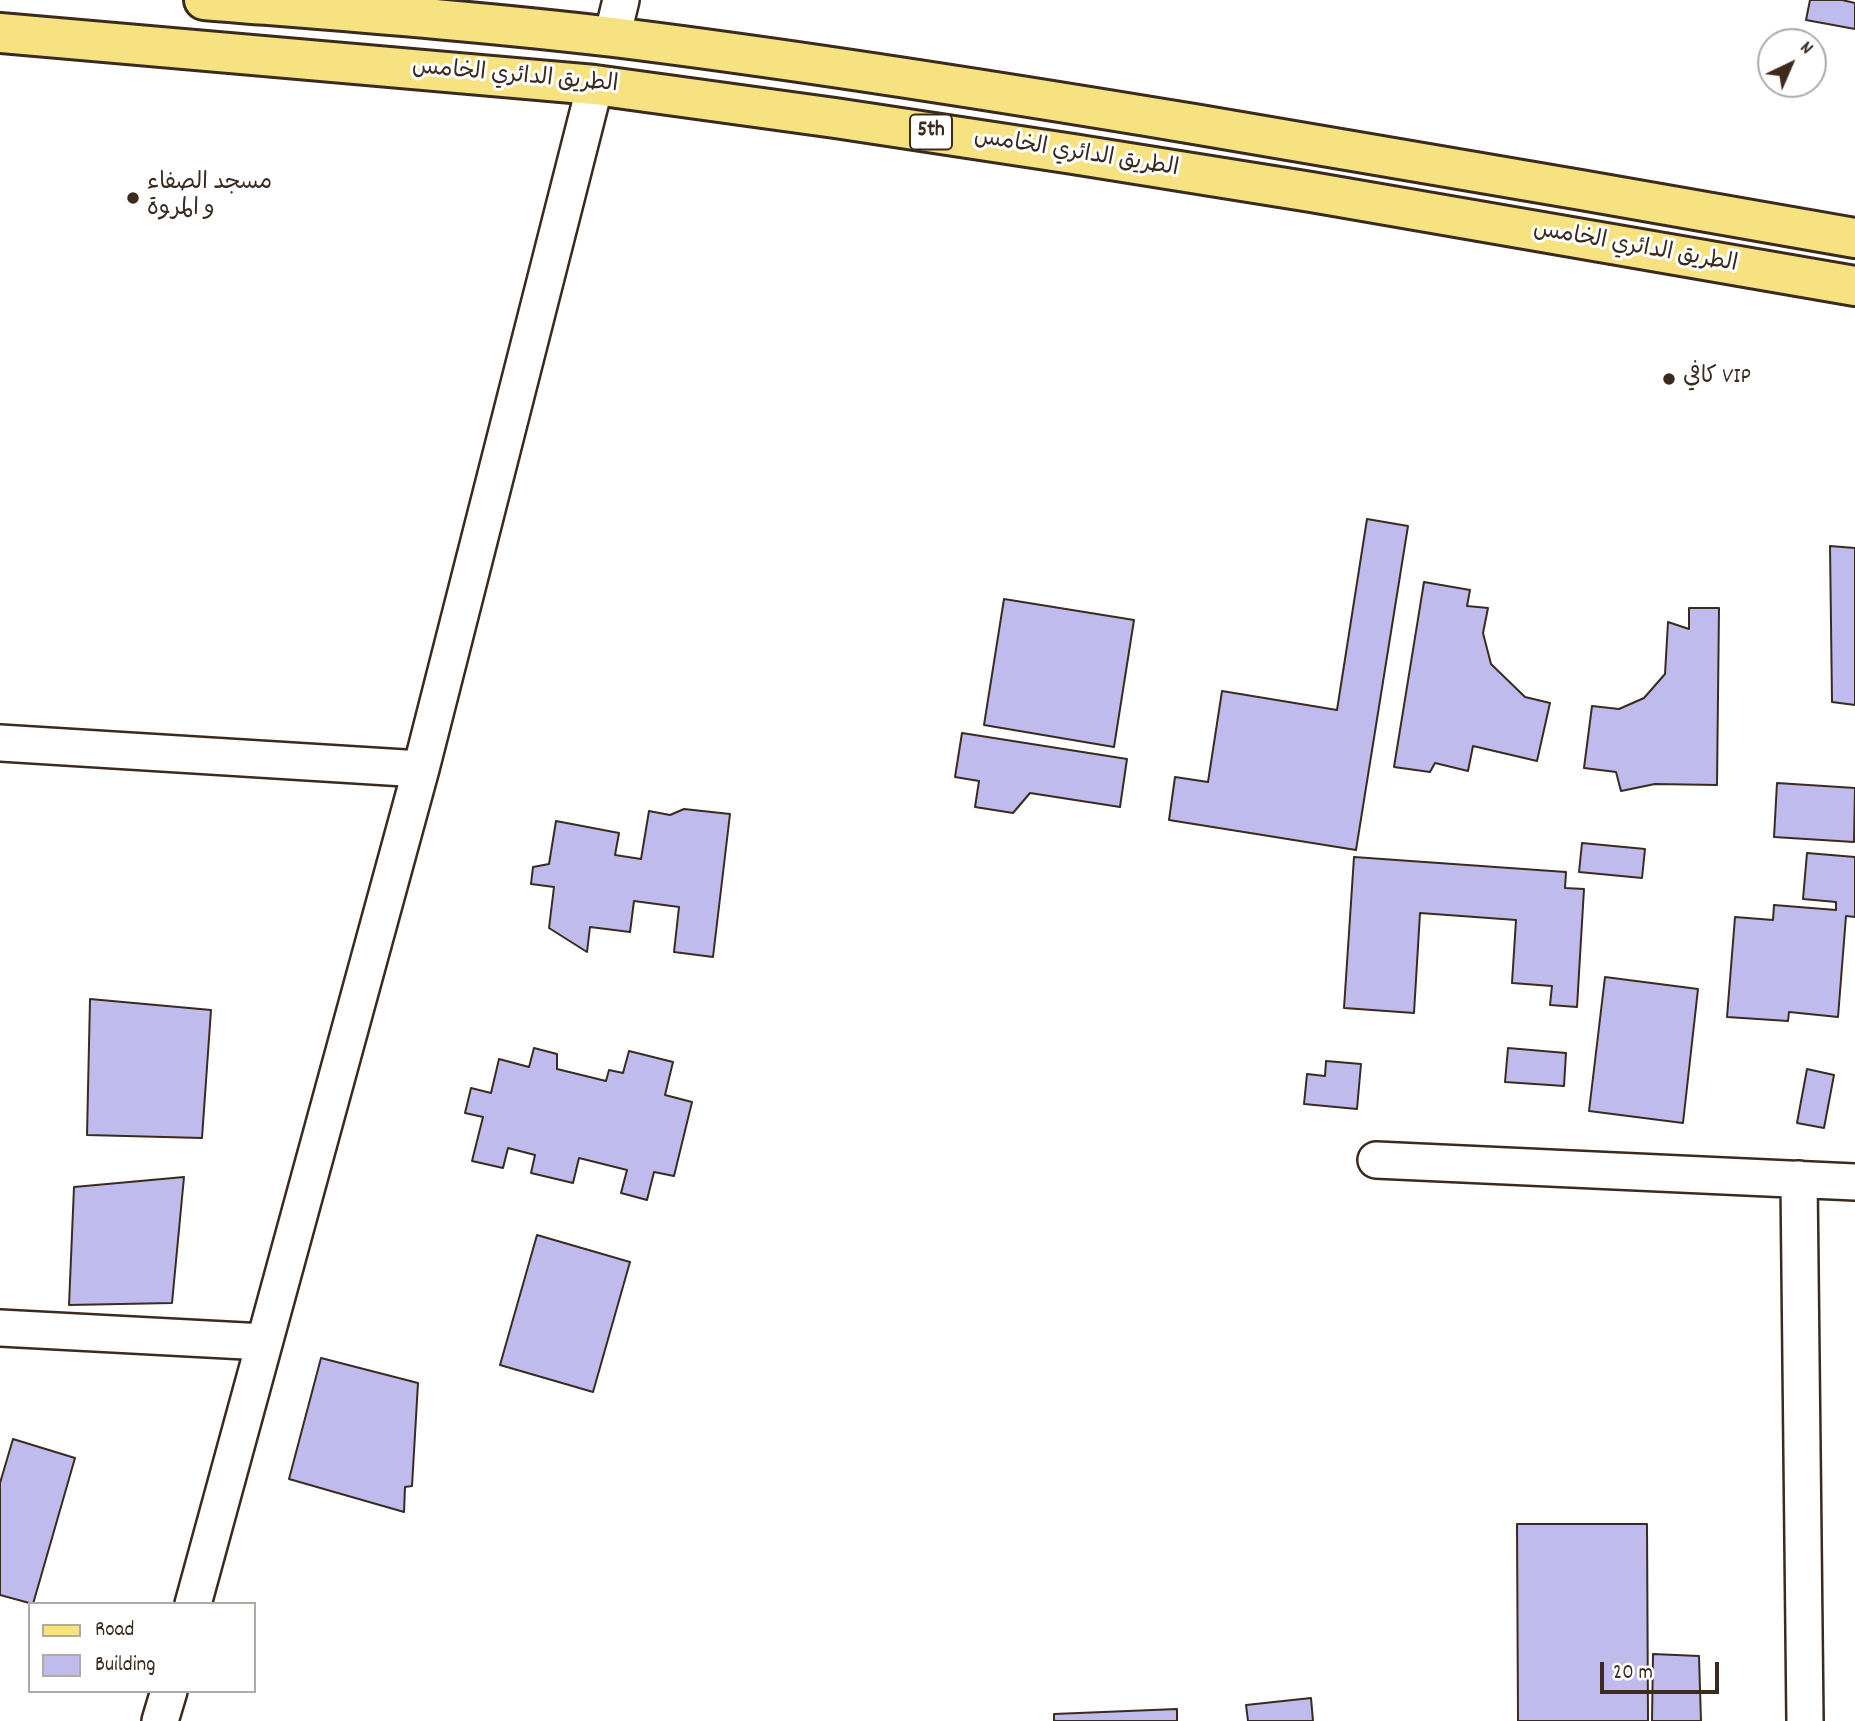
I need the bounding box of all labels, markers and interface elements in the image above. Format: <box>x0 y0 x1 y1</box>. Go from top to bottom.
north arrow <box>1757 28 1827 98</box>
text: N <box>1793 36 1818 62</box>
street label: الطريق الدائري الخامس <box>411 55 619 101</box>
road number: 5th <box>910 114 952 150</box>
street label: الطريق الدائري الخامس <box>972 125 1180 185</box>
place label: مسجد الصفاء و المروة <box>147 171 272 225</box>
marker: مسجد الصفاء و المروة <box>125 190 141 206</box>
street label: الطريق الدائري الخامس <box>1531 217 1739 281</box>
place label: كافي VIP <box>1683 365 1751 393</box>
marker: كافي VIP <box>1661 371 1677 387</box>
legend <box>28 1602 256 1693</box>
text: Road <box>95 1616 134 1646</box>
scale bar <box>1603 1648 1722 1692</box>
text: Building <box>95 1651 155 1681</box>
text: 20 m <box>1613 1659 1653 1689</box>

